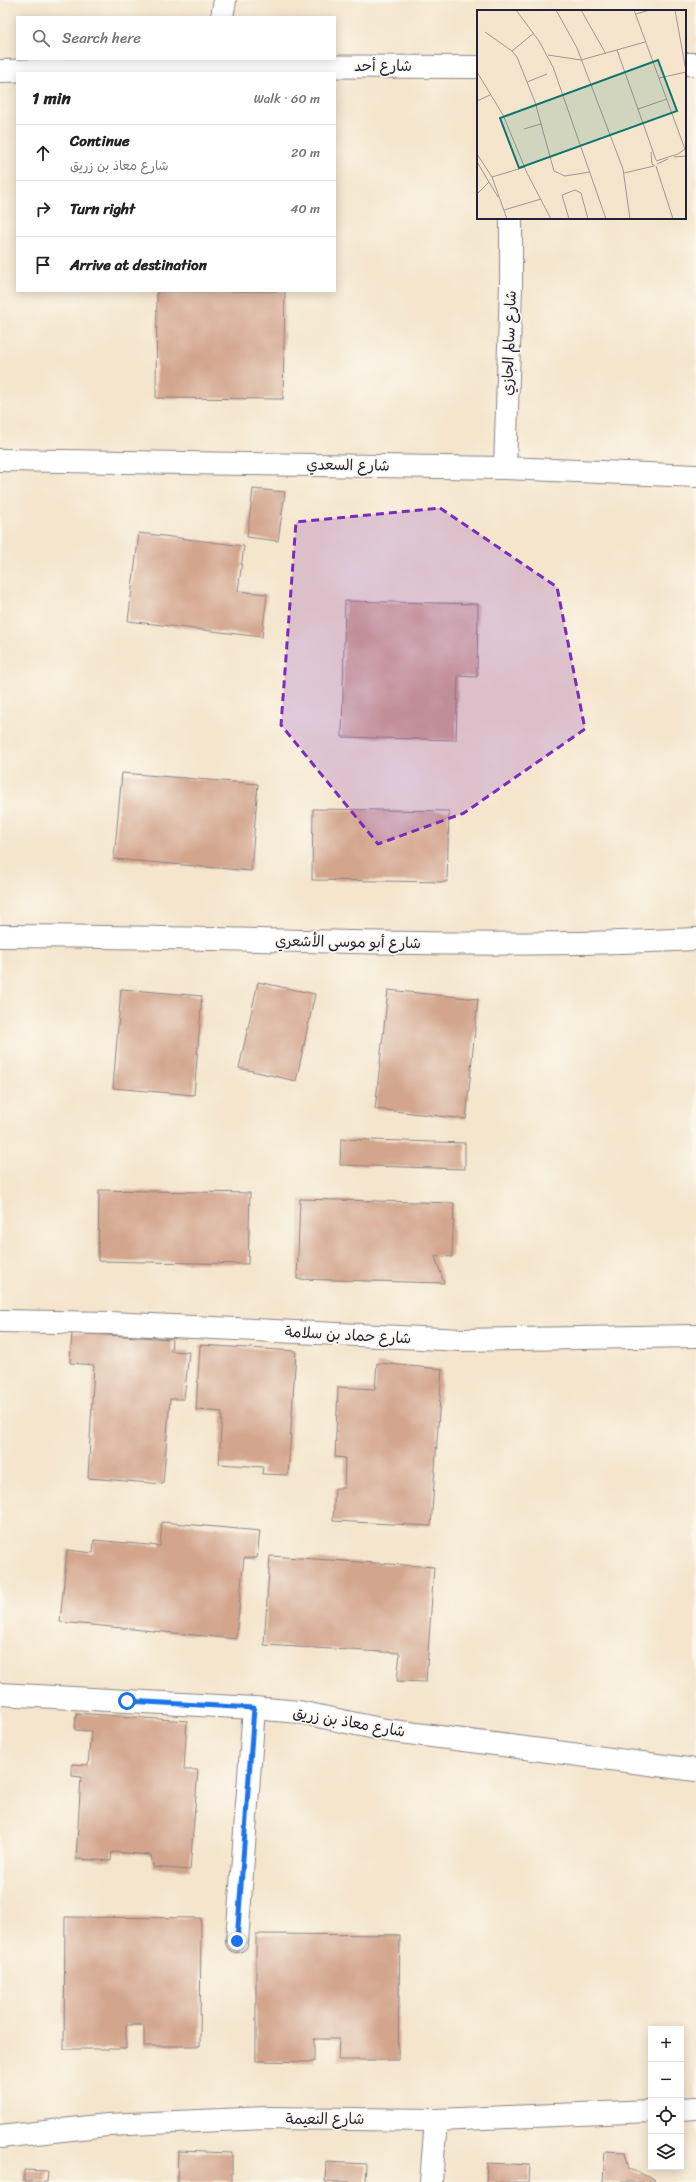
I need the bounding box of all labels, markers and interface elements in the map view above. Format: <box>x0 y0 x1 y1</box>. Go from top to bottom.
inset map <box>477 10 686 219</box>
search box <box>16 16 336 60</box>
text: Search here <box>62 25 141 51</box>
icon: search <box>30 27 52 49</box>
street label: شارع أحد <box>354 53 412 79</box>
text: 1 min <box>32 83 71 113</box>
text: Walk · 60 m <box>254 87 320 110</box>
text: Continue <box>70 128 130 154</box>
text: 20 m <box>291 141 320 164</box>
icon: ahead <box>32 142 54 164</box>
text: شارع معاذ بن زريق <box>70 154 169 177</box>
text: Turn right <box>70 196 135 222</box>
text: 40 m <box>290 197 320 220</box>
icon: right <box>32 198 54 220</box>
text: Arrive at destination <box>70 252 207 278</box>
icon: arrive <box>32 254 54 276</box>
street label: شارع سالم الجازي <box>494 290 524 396</box>
street label: شارع السعدي <box>306 451 390 479</box>
street label: شارع أبو موسى الأشعري <box>275 928 421 956</box>
street label: شارع حماد بن سلامة <box>284 1319 412 1351</box>
route start <box>118 1692 136 1710</box>
street label: شارع معاذ بن زريق <box>291 1699 407 1745</box>
route end <box>228 1932 246 1950</box>
map controls <box>648 2026 684 2170</box>
button: + <box>648 2026 684 2062</box>
button: − <box>648 2062 684 2098</box>
button: locate <box>648 2098 684 2134</box>
street label: شارع النعيمة <box>286 2106 364 2132</box>
button: layers <box>648 2134 684 2170</box>

